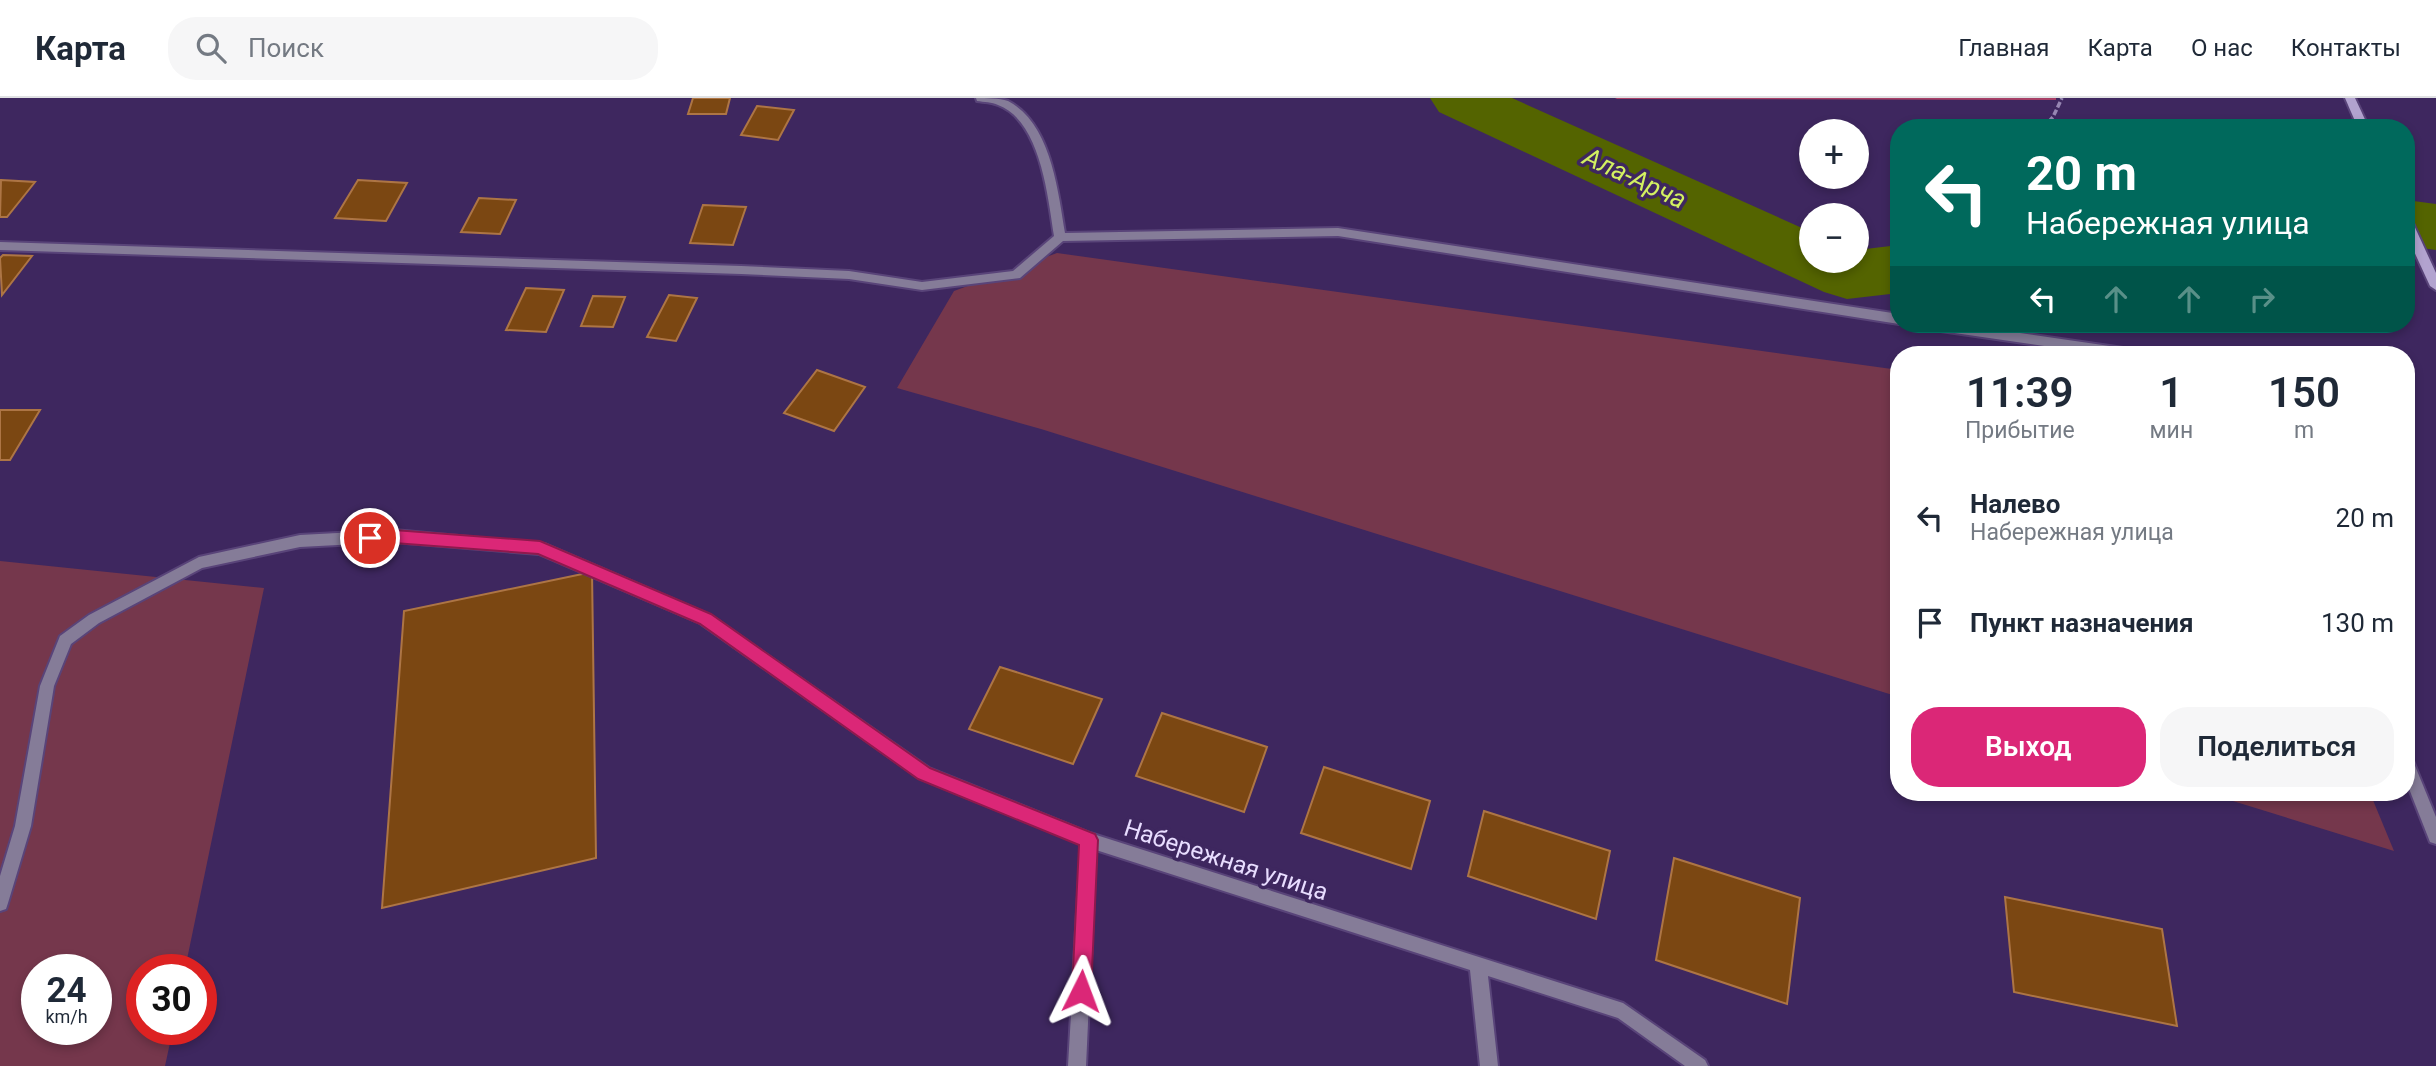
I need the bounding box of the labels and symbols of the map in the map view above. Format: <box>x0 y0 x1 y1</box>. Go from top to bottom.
water label: Ала-Арча <box>1577 140 1691 215</box>
pin <box>340 508 400 568</box>
street label: Набережная улица <box>1121 814 1331 906</box>
speed limit sign: 30 <box>126 954 217 1045</box>
position arrow <box>1044 954 1118 1028</box>

